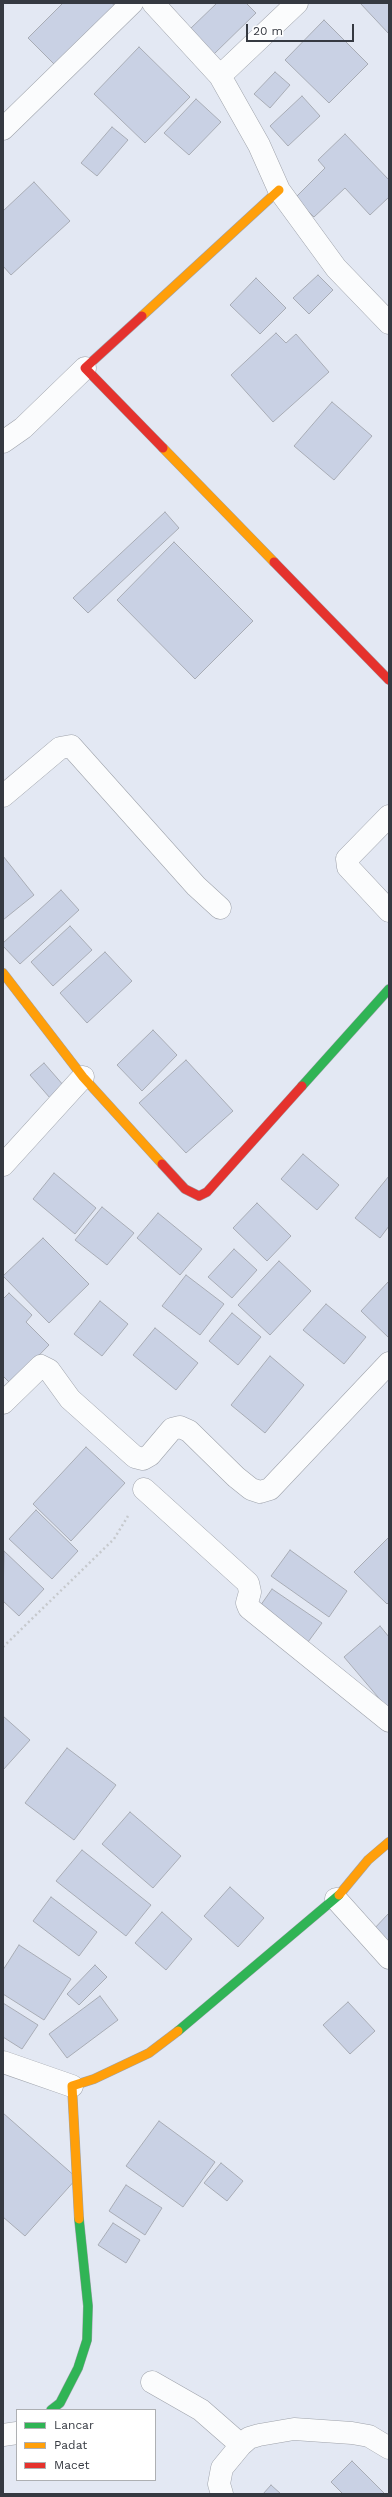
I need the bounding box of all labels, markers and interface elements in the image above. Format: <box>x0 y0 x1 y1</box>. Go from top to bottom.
scale bar <box>248 16 356 42</box>
text: 20 m <box>253 24 283 38</box>
legend <box>16 2409 156 2481</box>
text: Lancar <box>54 2418 94 2432</box>
text: Padat <box>54 2438 87 2452</box>
text: Macet <box>54 2458 89 2472</box>

